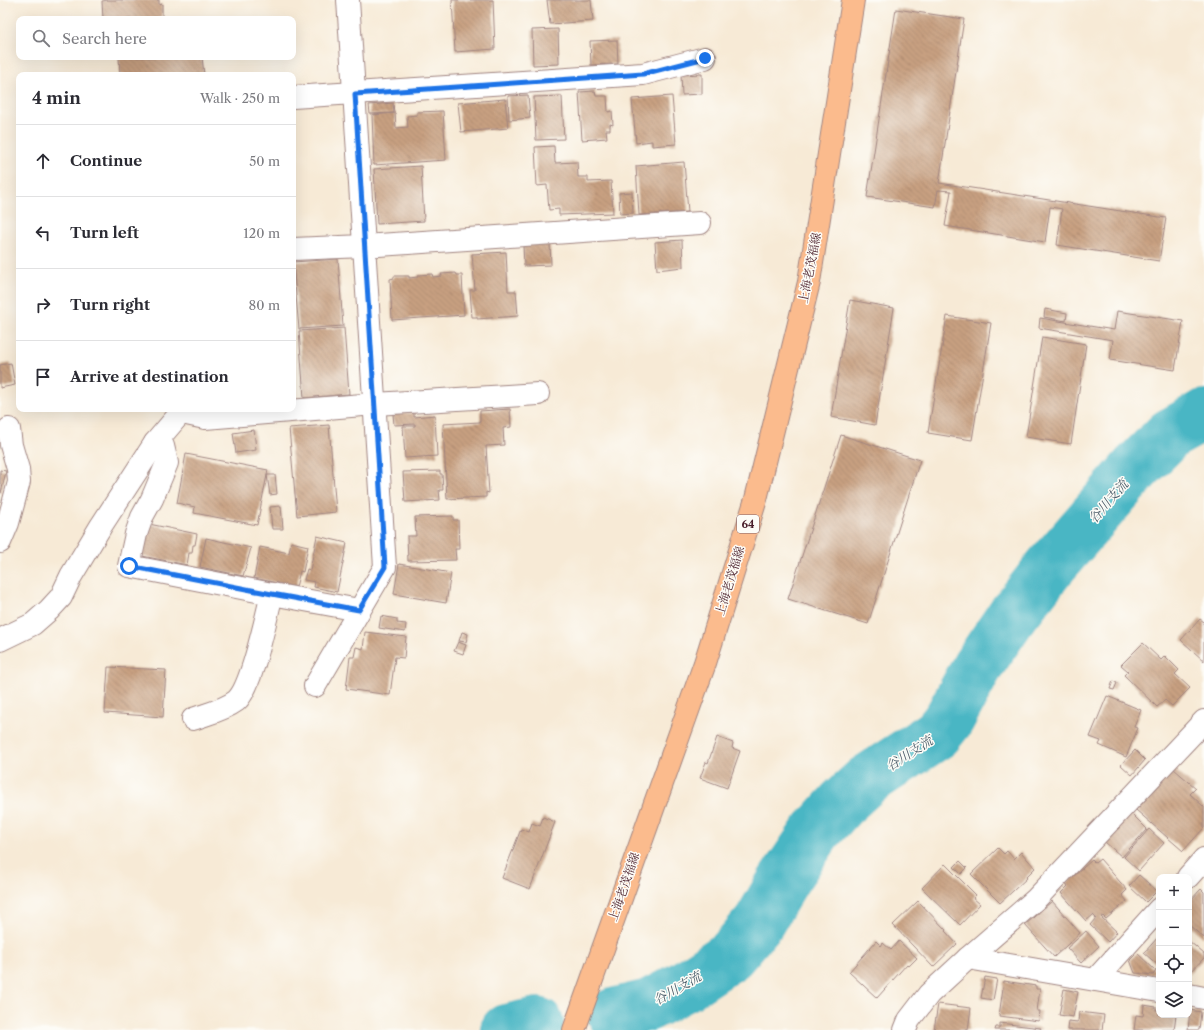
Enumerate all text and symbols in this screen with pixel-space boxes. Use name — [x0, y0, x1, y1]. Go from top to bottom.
search box — [16, 16, 296, 60]
icon: search — [30, 27, 52, 49]
text: Search here — [62, 29, 147, 48]
route end — [696, 49, 714, 67]
text: 4 min — [32, 88, 81, 108]
text: Walk · 250 m — [200, 90, 280, 106]
icon: ahead — [32, 150, 54, 172]
text: Continue — [70, 151, 142, 170]
text: 50 m — [249, 153, 280, 169]
icon: left — [32, 222, 54, 244]
text: Turn left — [70, 223, 139, 242]
text: 120 m — [243, 225, 280, 241]
street label: 上海老茂福線 — [795, 231, 824, 305]
icon: right — [32, 294, 54, 316]
text: Turn right — [70, 295, 150, 314]
text: 80 m — [248, 297, 280, 313]
icon: arrive — [32, 366, 54, 388]
text: Arrive at destination — [70, 367, 229, 386]
water label: 谷川支流 — [1085, 475, 1132, 526]
road number: 64 — [737, 515, 759, 533]
street label: 上海老茂福線 — [712, 544, 747, 617]
route start — [120, 557, 138, 575]
water label: 谷川支流 — [883, 731, 937, 774]
street label: 上海老茂福線 — [605, 850, 642, 923]
map controls — [1156, 874, 1192, 1018]
button: + — [1156, 874, 1192, 910]
button: − — [1156, 910, 1192, 946]
button: locate — [1156, 946, 1192, 982]
water label: 谷川支流 — [650, 967, 705, 1008]
button: layers — [1156, 982, 1192, 1018]

